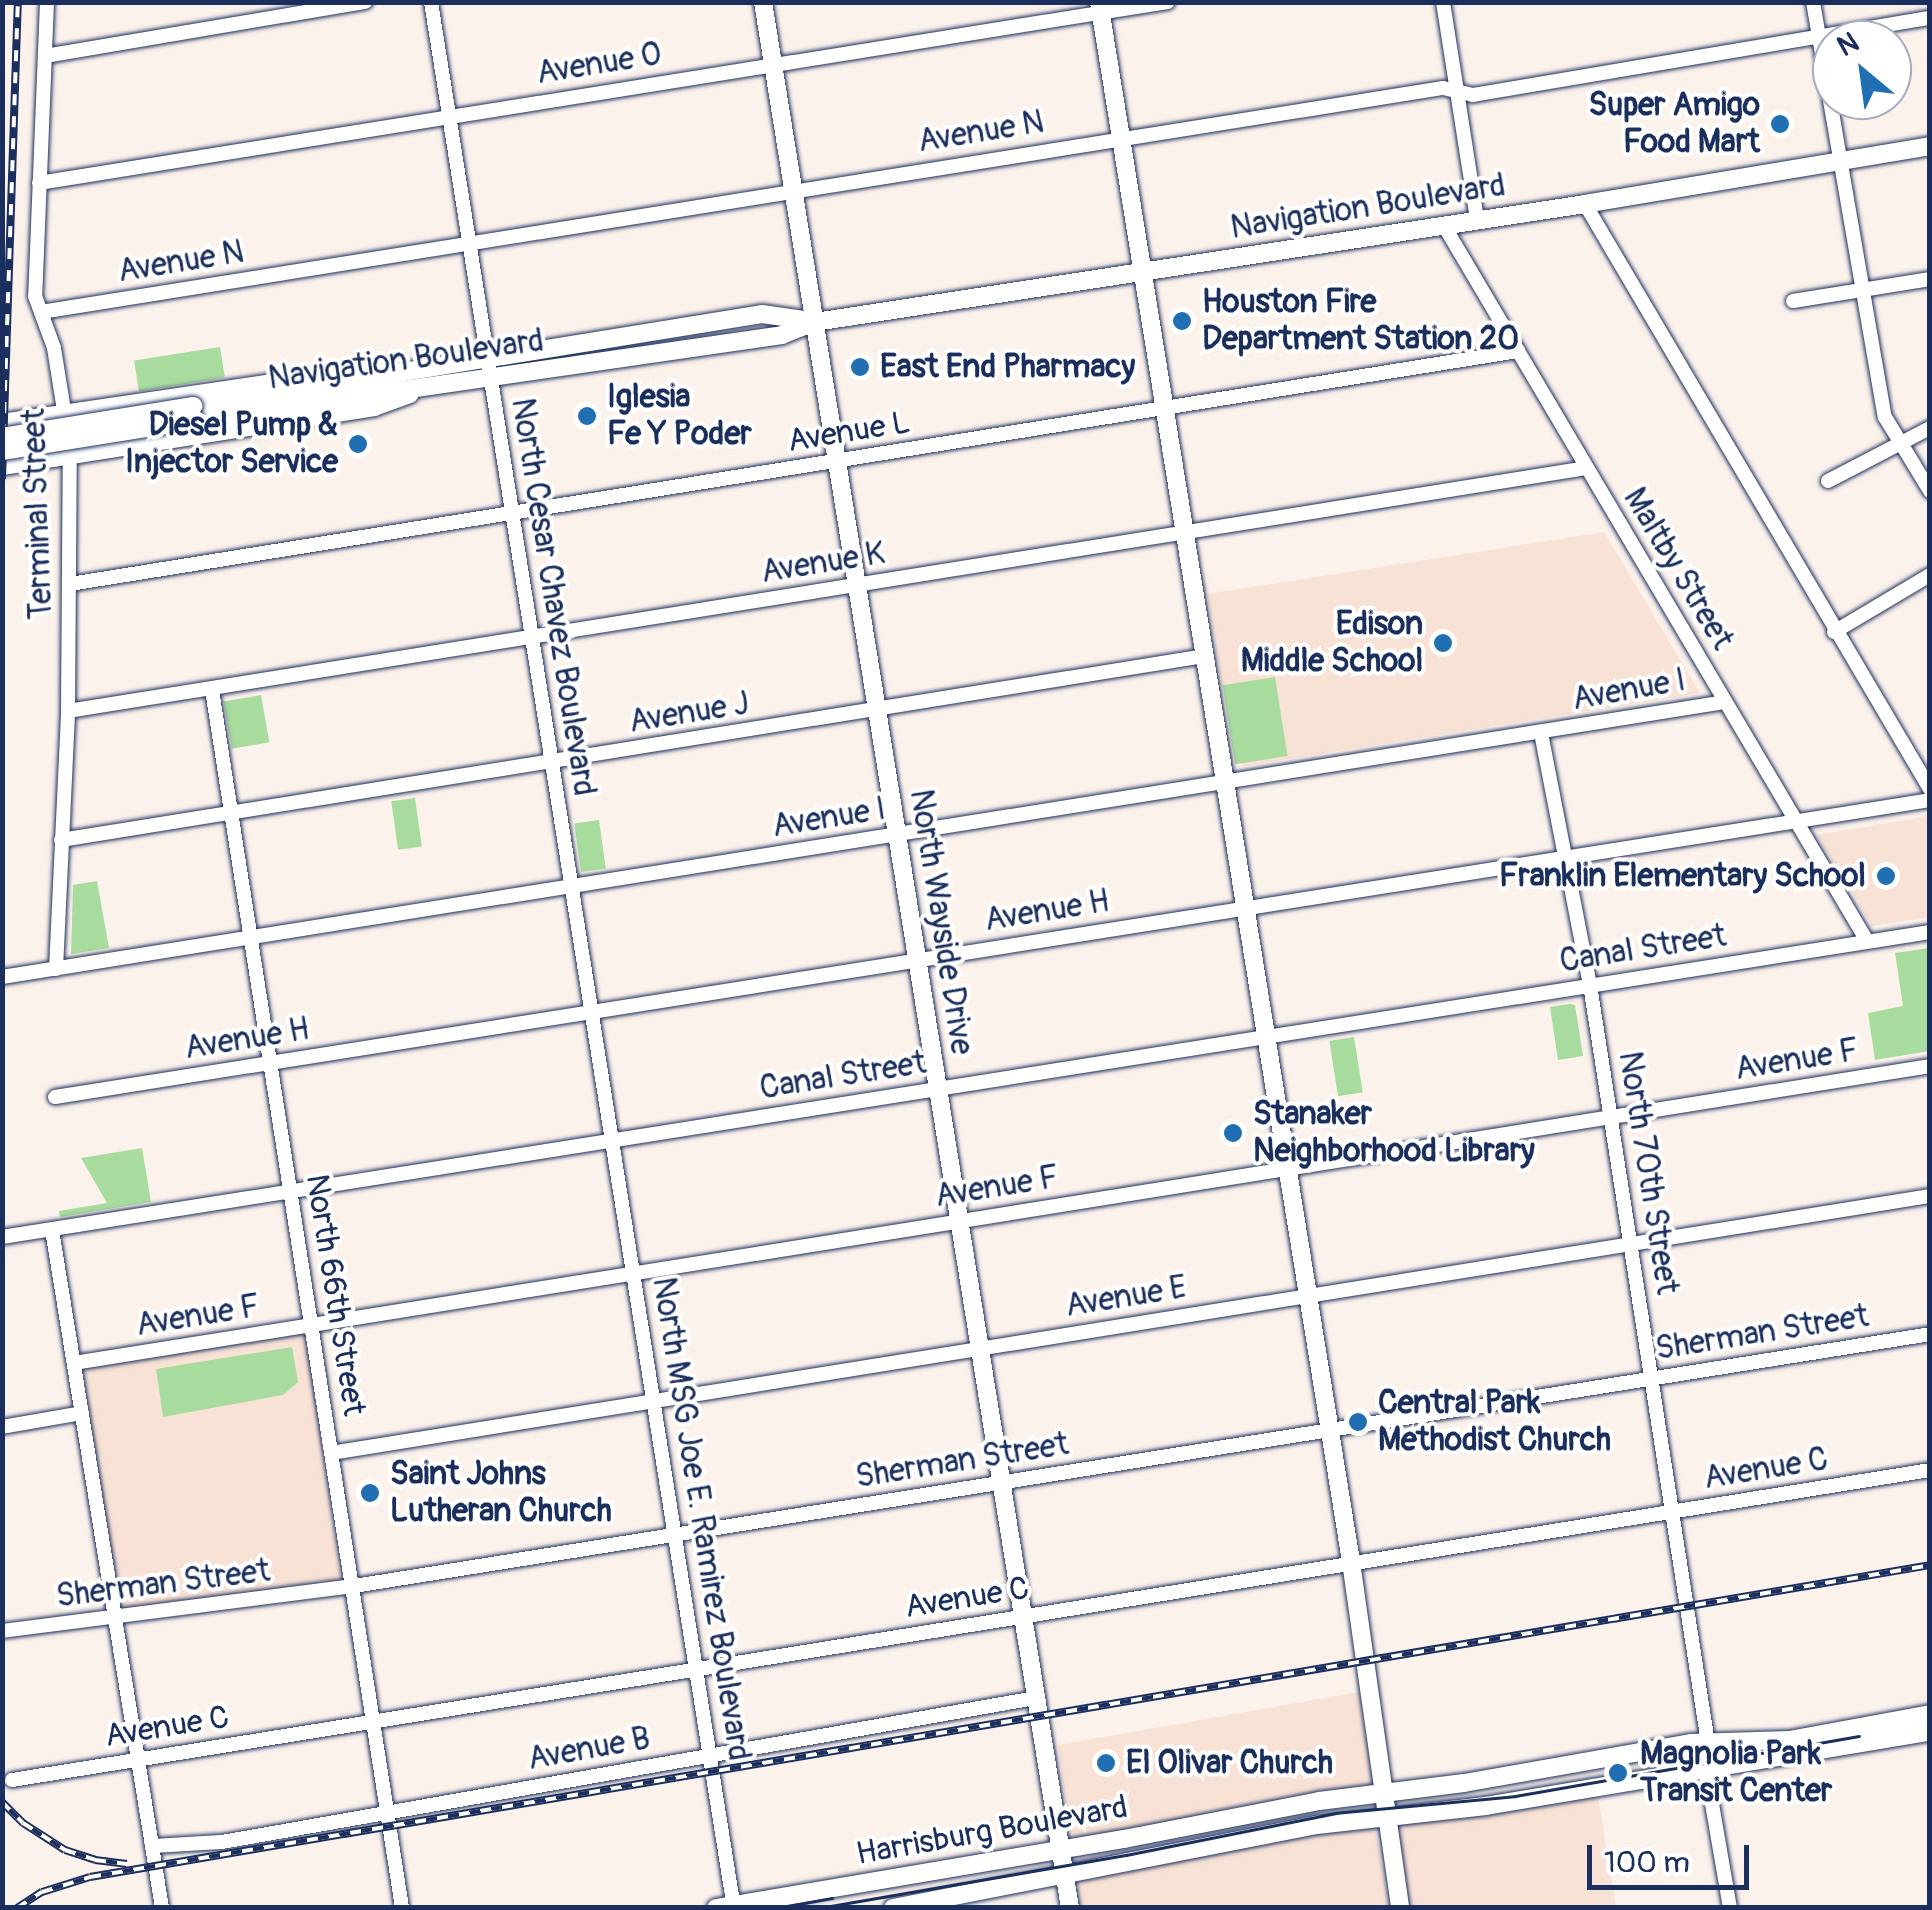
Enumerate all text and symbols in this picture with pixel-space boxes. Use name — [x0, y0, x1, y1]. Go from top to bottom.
north arrow — [1812, 20, 1912, 120]
text: N — [1831, 25, 1865, 65]
street label: Avenue O — [534, 35, 664, 93]
place label: Super Amigo Food Mart — [1588, 87, 1760, 162]
street label: Avenue N — [915, 103, 1047, 161]
marker: Super Amigo Food Mart — [1769, 113, 1791, 135]
street label: Navigation Boulevard — [1228, 166, 1508, 248]
street label: Avenue N — [115, 233, 247, 291]
place label: Houston Fire Department Station 20 — [1202, 284, 1519, 359]
marker: Houston Fire Department Station 20 — [1171, 310, 1193, 332]
street label: Navigation Boulevard — [266, 322, 546, 398]
place label: East End Pharmacy — [880, 348, 1135, 386]
marker: East End Pharmacy — [849, 356, 871, 378]
place label: Iglesia Fe Y Poder — [607, 379, 752, 454]
street label: North Cesar Chavez Boulevard — [503, 395, 603, 799]
street label: Avenue L — [785, 403, 913, 461]
marker: Iglesia Fe Y Poder — [576, 405, 598, 427]
place label: Diesel Pump & Injector Service — [125, 407, 338, 482]
street label: Terminal Street — [15, 408, 61, 620]
marker: Diesel Pump & Injector Service — [347, 433, 369, 455]
street label: Maltby Street — [1615, 481, 1741, 657]
street label: Avenue K — [758, 534, 888, 592]
place label: Edison Middle School — [1241, 606, 1423, 681]
marker: Edison Middle School — [1432, 632, 1454, 654]
street label: Avenue I — [1569, 661, 1689, 719]
street label: Avenue J — [626, 685, 752, 741]
street label: North Wayside Drive — [901, 787, 981, 1057]
street label: Avenue I — [770, 790, 888, 846]
place label: Franklin Elementary School — [1499, 857, 1866, 895]
marker: Franklin Elementary School — [1875, 865, 1897, 887]
street label: Avenue H — [982, 882, 1112, 940]
street label: Canal Street — [1557, 917, 1729, 981]
street label: Avenue H — [182, 1010, 312, 1068]
street label: Avenue F — [1732, 1031, 1862, 1089]
street label: Canal Street — [757, 1044, 929, 1108]
street label: North 70th Street — [1610, 1049, 1686, 1297]
place label: Stanaker Neighborhood Library — [1253, 1096, 1535, 1171]
marker: Stanaker Neighborhood Library — [1222, 1122, 1244, 1144]
street label: Avenue F — [932, 1158, 1062, 1216]
street label: North 66th Street — [297, 1172, 373, 1418]
street label: Avenue E — [1063, 1268, 1189, 1326]
street label: North MSG Joe E. Ramirez Boulevard — [644, 1275, 758, 1763]
street label: Avenue F — [133, 1287, 263, 1345]
street label: Sherman Street — [1653, 1297, 1871, 1369]
place label: Central Park Methodist Church — [1378, 1385, 1611, 1460]
marker: Central Park Methodist Church — [1347, 1411, 1369, 1433]
street label: Sherman Street — [853, 1425, 1071, 1497]
street label: Avenue C — [1701, 1440, 1831, 1498]
place label: Saint Johns Lutheran Church — [390, 1456, 612, 1531]
marker: Saint Johns Lutheran Church — [359, 1482, 381, 1504]
street label: Sherman Street — [54, 1552, 272, 1616]
street label: Avenue C — [902, 1569, 1032, 1627]
street label: Avenue C — [102, 1698, 232, 1756]
street label: Avenue B — [525, 1719, 653, 1779]
place label: Magnolia Park Transit Center — [1640, 1736, 1832, 1811]
place label: El Olivar Church — [1126, 1744, 1333, 1782]
marker: El Olivar Church — [1095, 1752, 1117, 1774]
marker: Magnolia Park Transit Center — [1605, 1760, 1631, 1786]
street label: Harrisburg Boulevard — [853, 1788, 1131, 1874]
scale bar — [1592, 1825, 1754, 1887]
text: 100 m — [1604, 1844, 1690, 1881]

